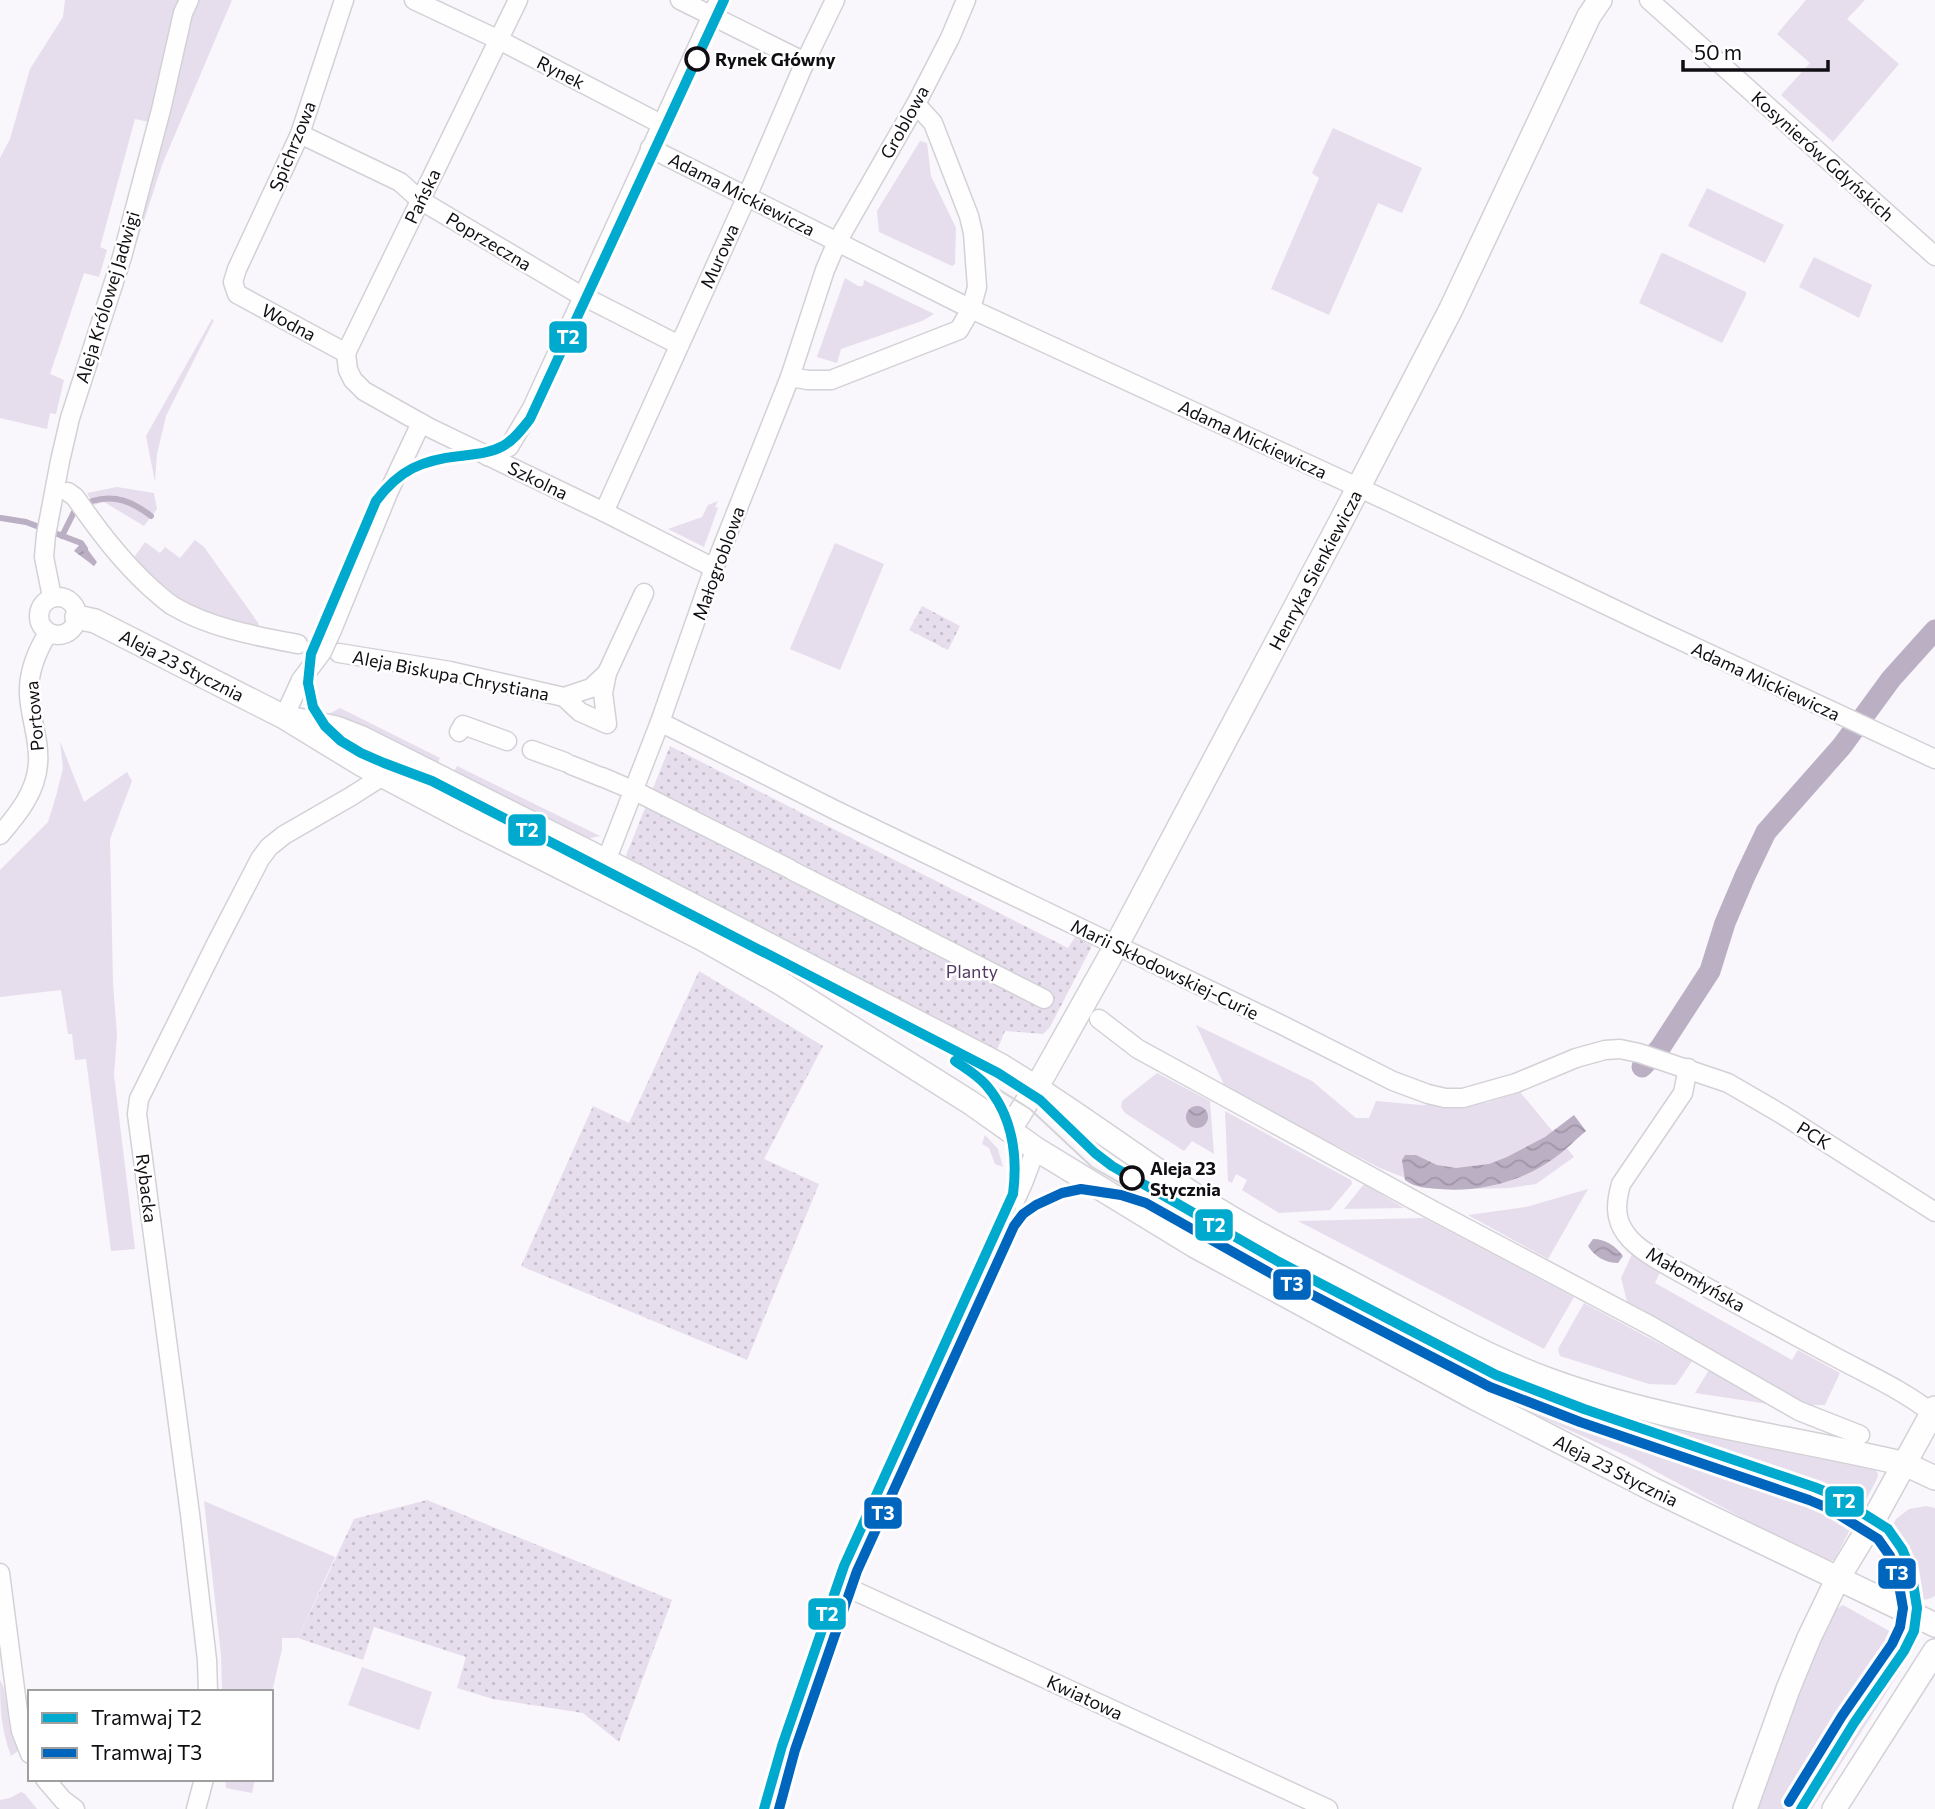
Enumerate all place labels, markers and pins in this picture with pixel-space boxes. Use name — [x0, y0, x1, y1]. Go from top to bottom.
marker: Rynek Główny — [685, 47, 709, 71]
place label: Rynek Główny — [715, 48, 836, 70]
place label: Aleja 23 Stycznia — [1150, 1157, 1221, 1200]
marker: Aleja 23 Stycznia — [1120, 1166, 1144, 1190]

